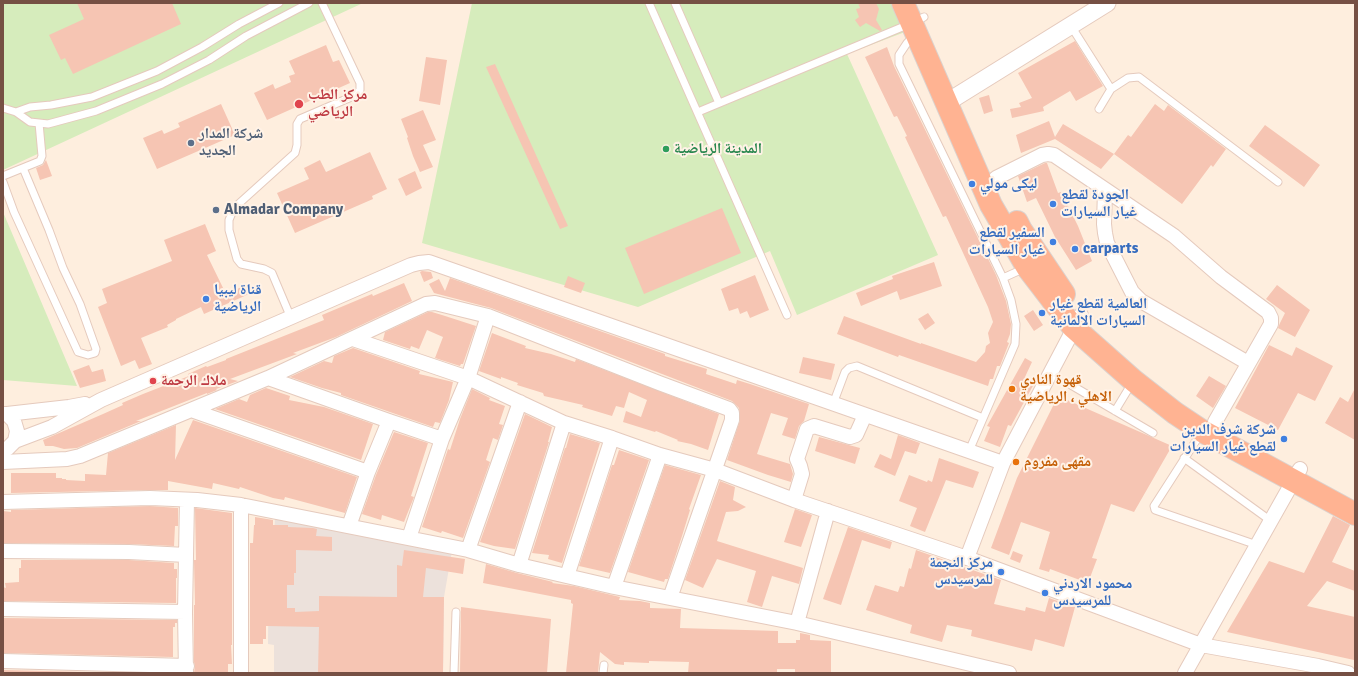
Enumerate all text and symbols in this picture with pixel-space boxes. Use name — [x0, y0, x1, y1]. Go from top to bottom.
place label: مركز الطب الرياضي — [308, 86, 367, 121]
marker: مركز الطب الرياضي — [293, 98, 305, 110]
place label: شركة المدار الجديد — [199, 125, 263, 160]
marker: شركة المدار الجديد — [186, 138, 196, 148]
place label: المدينة الرياضية — [674, 140, 762, 158]
marker: المدينة الرياضية — [661, 144, 671, 154]
place label: ليكى مولي — [980, 175, 1037, 193]
marker: ليكى مولي — [967, 179, 977, 189]
place label: الجودة لقطع غيار السيارات — [1061, 186, 1137, 221]
marker: الجودة لقطع غيار السيارات — [1048, 199, 1058, 209]
place label: Almadar Company — [224, 201, 343, 219]
marker: Almadar Company — [211, 205, 221, 215]
place label: السفير لقطع غيار السيارات — [969, 224, 1045, 259]
marker: السفير لقطع غيار السيارات — [1048, 237, 1058, 247]
place label: carparts — [1083, 240, 1138, 258]
marker: carparts — [1070, 244, 1080, 254]
place label: قناة ليبيا الرياضية — [214, 281, 262, 316]
marker: قناة ليبيا الرياضية — [201, 294, 211, 304]
place label: العالمية لقطع غيار السيارات الالمانية — [1050, 295, 1147, 330]
marker: العالمية لقطع غيار السيارات الالمانية — [1037, 308, 1047, 318]
place label: قهوة النادي الاهلي ، الرياضية — [1020, 371, 1112, 406]
place label: ملاك الرحمة — [161, 372, 226, 390]
marker: ملاك الرحمة — [148, 376, 158, 386]
marker: قهوة النادي الاهلي ، الرياضية — [1007, 384, 1017, 394]
place label: شركة شرف الدين لقطع غيار السيارات — [1169, 421, 1276, 456]
marker: شركة شرف الدين لقطع غيار السيارات — [1279, 434, 1289, 444]
place label: مقهى مفروم — [1024, 453, 1091, 471]
marker: مقهى مفروم — [1011, 457, 1021, 467]
place label: مركز النجمة للمرسيدس — [929, 554, 993, 589]
marker: مركز النجمة للمرسيدس — [996, 567, 1006, 577]
place label: محمود الاردني للمرسيدس — [1053, 575, 1132, 610]
marker: محمود الاردني للمرسيدس — [1040, 588, 1050, 598]

